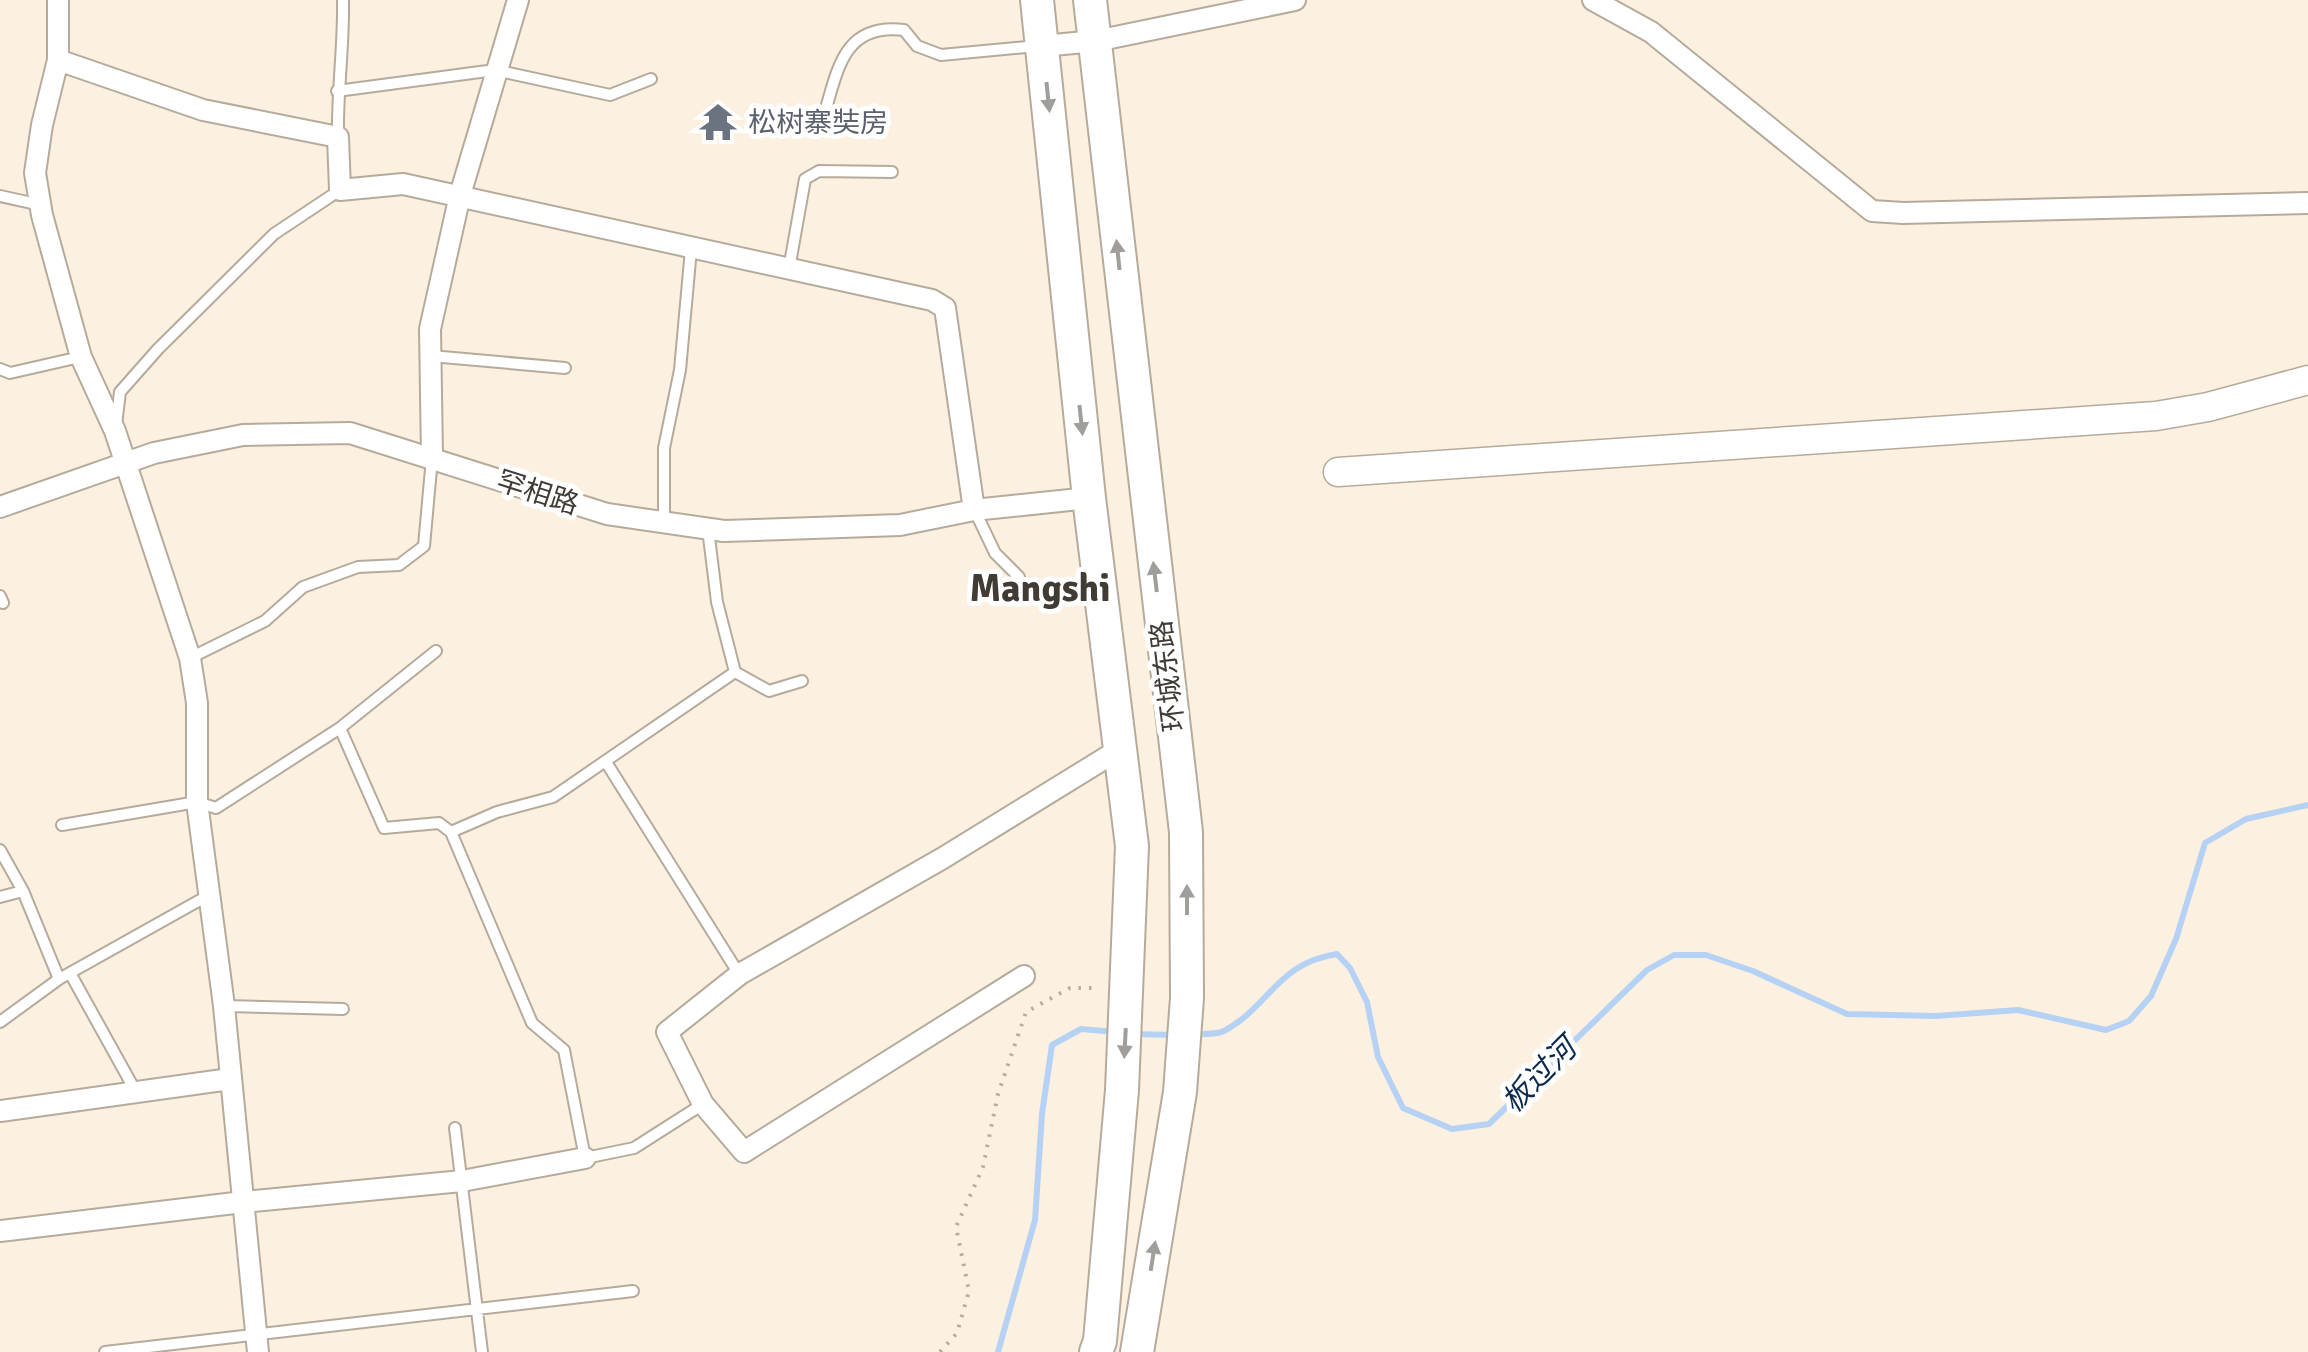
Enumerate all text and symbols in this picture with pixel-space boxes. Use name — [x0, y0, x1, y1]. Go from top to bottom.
one-way arrow — [1040, 81, 1056, 113]
temple icon: 松树寨奘房 — [697, 101, 739, 143]
place label: 松树寨奘房 — [748, 106, 888, 140]
one-way arrow — [1110, 238, 1126, 270]
one-way arrow — [1073, 405, 1089, 437]
street label: 罕相路 — [492, 464, 583, 522]
one-way arrow — [1147, 561, 1163, 593]
district label: Mangshi — [969, 565, 1111, 612]
street label: 环城东路 — [1144, 618, 1192, 734]
one-way arrow — [1178, 884, 1194, 916]
one-way arrow — [1117, 1027, 1133, 1059]
water label: 板过河 — [1494, 1027, 1588, 1120]
one-way arrow — [1146, 1240, 1161, 1271]

